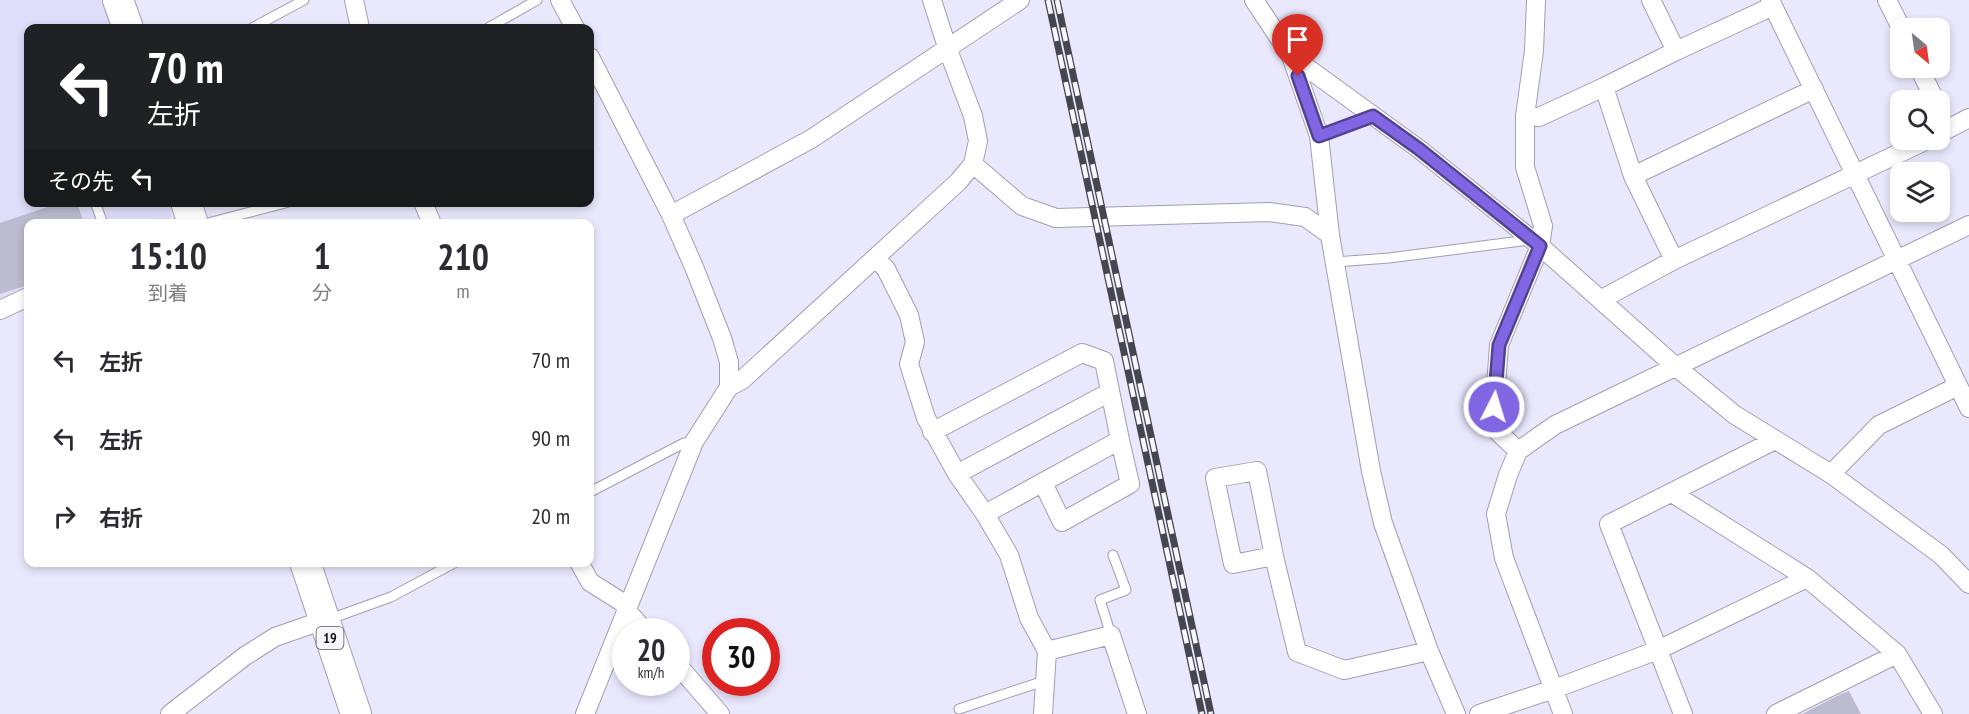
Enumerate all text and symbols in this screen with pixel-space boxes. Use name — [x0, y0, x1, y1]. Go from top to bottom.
pin — [1272, 14, 1323, 76]
north arrow — [1890, 18, 1950, 78]
map controls — [1890, 18, 1950, 222]
icon: arrive — [1281, 23, 1314, 56]
text: 70 m — [147, 40, 224, 95]
icon: left — [48, 48, 126, 126]
button: search — [1890, 90, 1950, 150]
text: 左折 — [147, 97, 201, 131]
icon: left — [126, 162, 159, 195]
button: layers — [1890, 162, 1950, 222]
text: その先 — [48, 167, 114, 195]
text: 15:10 — [129, 232, 207, 279]
text: 1 — [314, 232, 331, 279]
text: 210 — [437, 233, 489, 280]
text: m — [457, 278, 470, 304]
text: 到着 — [148, 280, 188, 306]
text: 分 — [312, 280, 332, 306]
icon: left — [48, 344, 81, 377]
text: 70 m — [531, 346, 570, 374]
text: 左折 — [99, 348, 143, 376]
position arrow — [1462, 375, 1526, 439]
icon: left — [48, 422, 81, 455]
text: 90 m — [531, 424, 570, 452]
text: 左折 — [99, 426, 143, 454]
icon: right — [48, 500, 81, 533]
text: 20 m — [531, 502, 570, 530]
text: 右折 — [99, 504, 143, 532]
speed limit sign: 30 — [702, 618, 780, 696]
road number: 19 — [316, 627, 344, 649]
text: 20 — [637, 630, 665, 669]
text: km/h — [638, 663, 664, 682]

